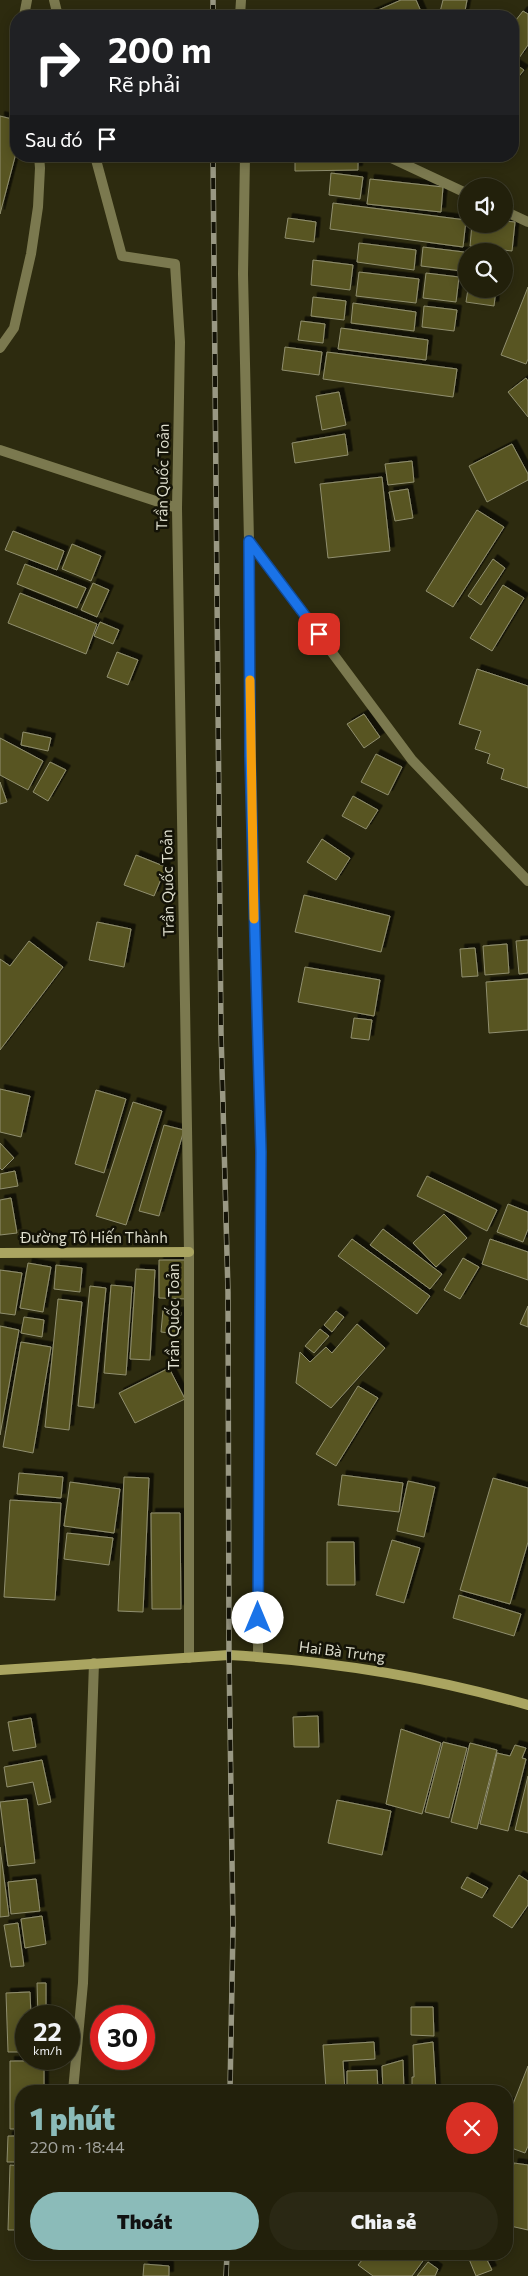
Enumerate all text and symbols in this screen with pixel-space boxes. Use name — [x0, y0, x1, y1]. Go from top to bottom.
text: 200 m — [108, 27, 211, 70]
icon: right — [25, 30, 90, 95]
text: Rẽ phải — [108, 70, 181, 97]
icon: arrive — [93, 125, 121, 153]
text: Sau đó — [25, 128, 83, 151]
map controls — [458, 178, 513, 298]
button: sound — [458, 178, 513, 233]
button: search — [458, 243, 513, 298]
street label: Trần Quốc Toản — [152, 423, 172, 531]
pin — [298, 613, 340, 655]
icon: arrive — [305, 620, 333, 648]
street label: Trần Quốc Toản — [157, 829, 177, 937]
street label: Đường Tô Hiến Thành — [19, 1228, 168, 1246]
street label: Trần Quốc Toản — [164, 1263, 182, 1371]
position arrow — [231, 1591, 283, 1643]
street label: Hai Bà Trưng — [298, 1637, 386, 1665]
speed limit sign: 30 — [90, 2005, 155, 2070]
text: 22 — [33, 2016, 62, 2046]
text: km/h — [33, 2043, 62, 2057]
text: 1 phút — [30, 2099, 115, 2136]
button: close — [446, 2102, 498, 2154]
text: 220 m · 18:44 — [30, 2137, 125, 2156]
button: Thoát — [30, 2192, 259, 2250]
button: Chia sẻ — [269, 2192, 498, 2250]

